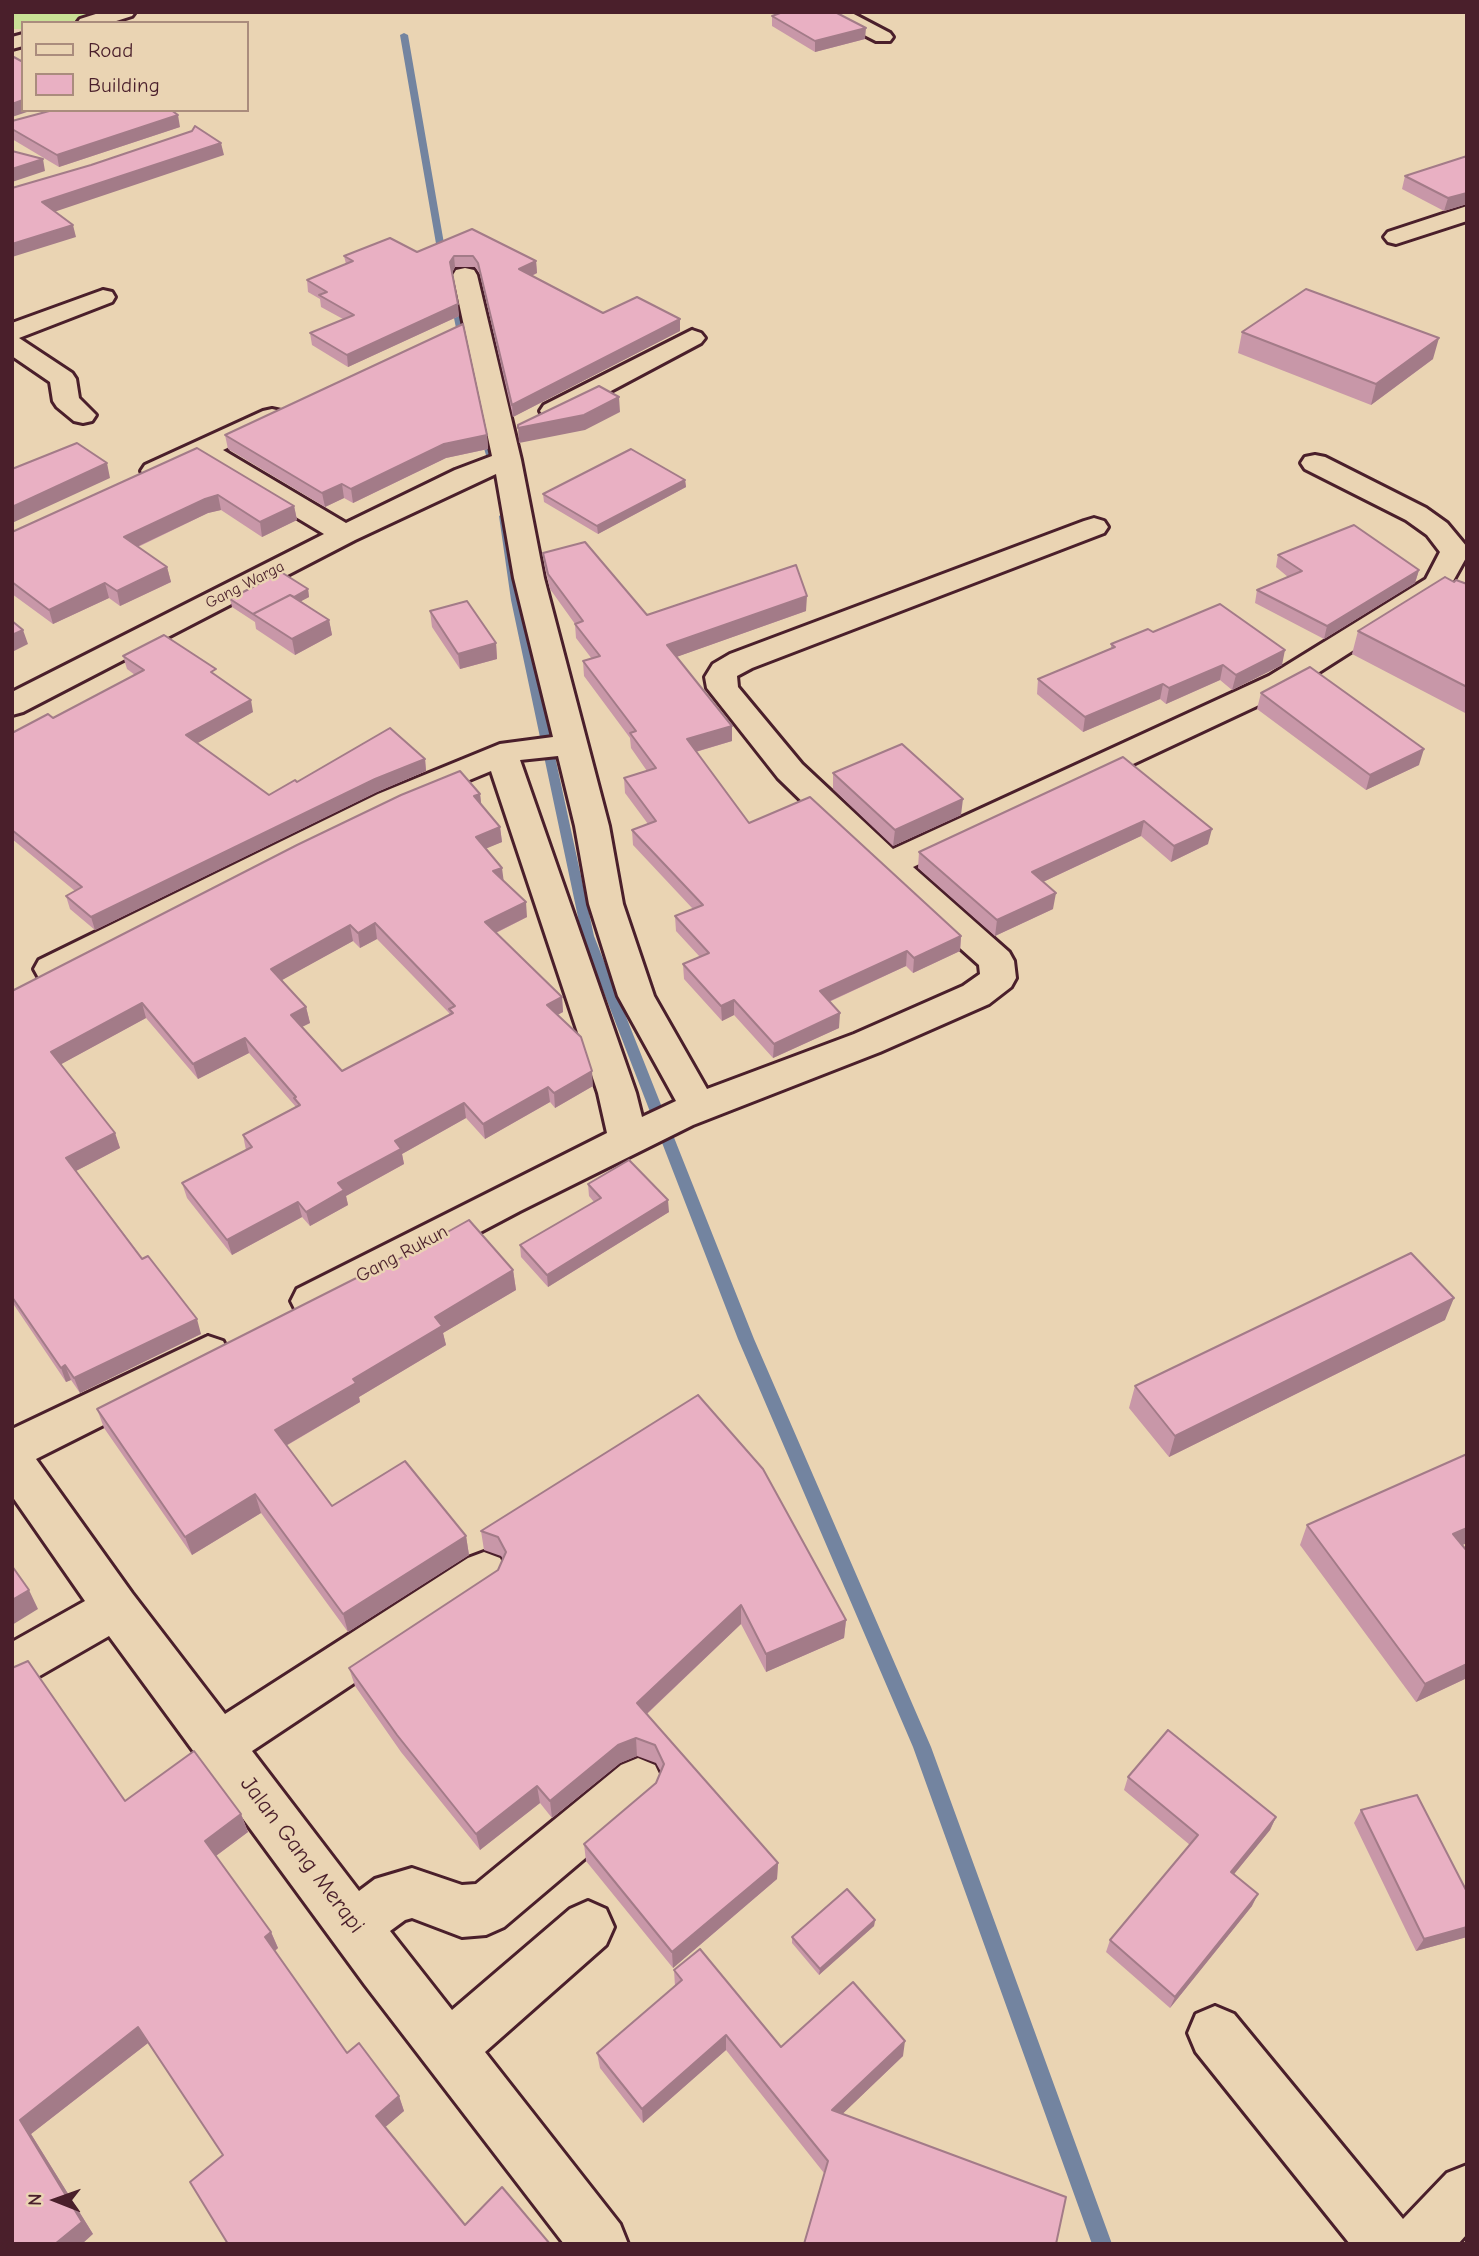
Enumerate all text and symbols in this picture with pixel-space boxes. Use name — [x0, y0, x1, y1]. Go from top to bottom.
legend — [21, 21, 248, 112]
text: Road — [88, 38, 133, 62]
text: Building — [88, 73, 160, 97]
street label: Gang Warga — [202, 557, 288, 613]
street label: Gang Rukun — [352, 1220, 452, 1288]
street label: Jalan Gang Merapi — [234, 1771, 370, 1939]
north arrow — [21, 2165, 91, 2235]
text: N — [24, 2193, 46, 2206]

